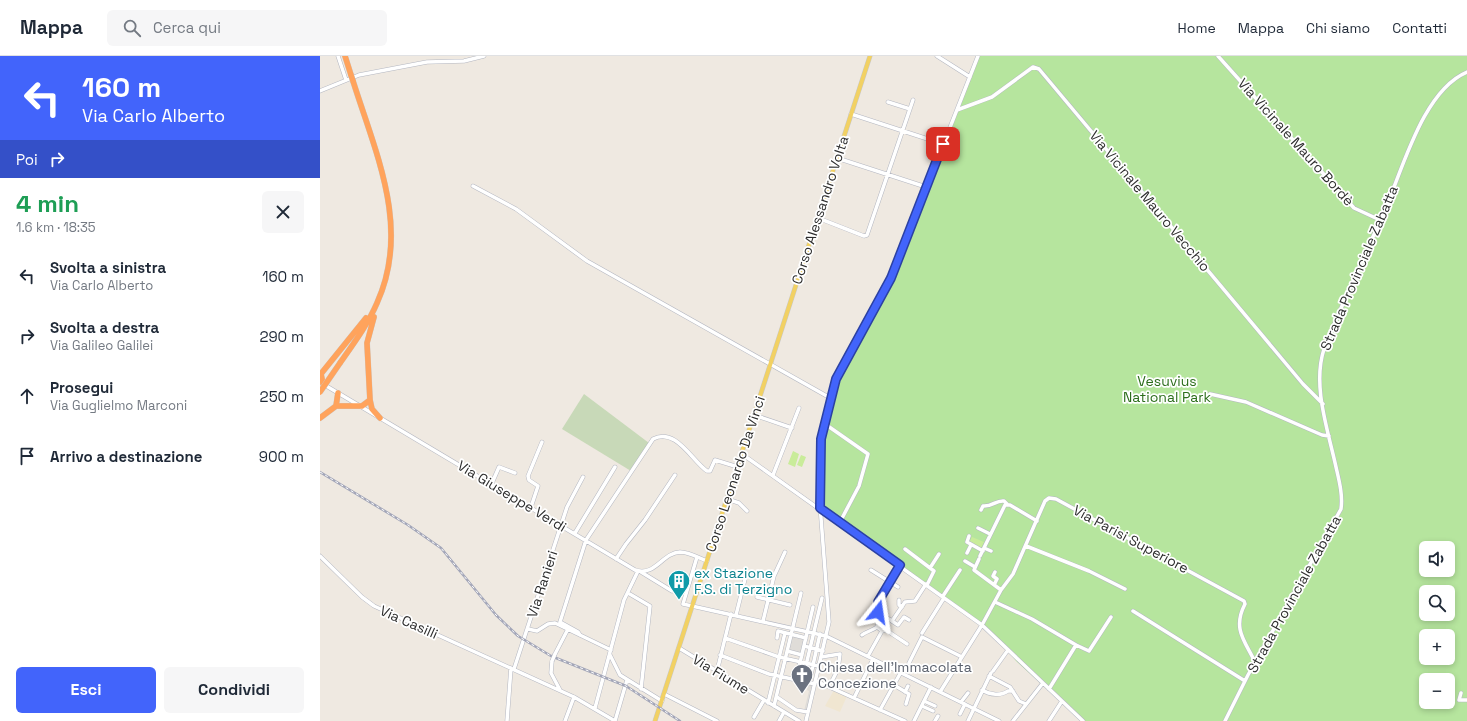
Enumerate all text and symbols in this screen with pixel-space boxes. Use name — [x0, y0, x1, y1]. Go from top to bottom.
search box — [107, 10, 387, 46]
text: Mappa — [20, 15, 83, 40]
icon: search — [121, 17, 143, 39]
text: Cerca qui — [153, 18, 221, 37]
text: Home — [1178, 19, 1216, 37]
text: Mappa — [1238, 19, 1284, 37]
text: Chi siamo — [1306, 19, 1370, 37]
text: Contatti — [1392, 19, 1447, 37]
text: 160 m — [82, 69, 161, 105]
icon: left — [16, 72, 68, 124]
street label: Via Vicinale Mauro Bordè — [1234, 74, 1358, 210]
text: Via Carlo Alberto — [82, 104, 225, 127]
pin — [926, 127, 960, 161]
street label: Via Vicinale Mauro Vecchio — [1086, 127, 1214, 275]
icon: arrive — [932, 133, 954, 155]
street label: Corso Alessandro Volta — [788, 134, 852, 286]
icon: right — [46, 148, 68, 170]
text: Poi — [16, 150, 38, 169]
street label: Strada Provinciale Zabatta — [1316, 183, 1402, 353]
text: 4 min — [16, 188, 79, 219]
button: close — [262, 191, 304, 233]
text: 1.6 km · 18:35 — [16, 219, 96, 236]
text: Svolta a sinistra — [50, 258, 166, 277]
icon: left — [16, 265, 38, 287]
text: 160 m — [262, 267, 304, 286]
text: Via Carlo Alberto — [50, 277, 153, 294]
text: Svolta a destra — [50, 318, 159, 337]
icon: right — [16, 325, 38, 347]
text: 290 m — [259, 327, 304, 346]
text: Via Galileo Galilei — [50, 337, 153, 354]
park label: Vesuvius National Park — [1123, 372, 1212, 406]
text: Prosegui — [50, 378, 113, 397]
icon: ahead — [16, 385, 38, 407]
text: 250 m — [260, 387, 304, 406]
street label: Corso Leonardo Da Vinci — [701, 394, 769, 554]
text: Via Guglielmo Marconi — [50, 397, 187, 414]
icon: arrive — [16, 445, 38, 467]
text: Arrivo a destinazione — [50, 447, 202, 466]
text: 900 m — [259, 447, 304, 466]
street label: Via Giuseppe Verdi — [454, 456, 570, 536]
street label: Via Parisi Superiore — [1070, 501, 1192, 577]
street label: Strada Provinciale Zabatta — [1243, 512, 1345, 676]
map controls — [1419, 541, 1455, 709]
button: sound — [1419, 541, 1455, 577]
street label: Via Ranieri — [523, 548, 561, 620]
place label: ex Stazione F.S. di Terzigno — [694, 564, 792, 598]
building icon: ex Stazione F.S. di Terzigno — [666, 568, 692, 601]
button: search — [1419, 585, 1455, 621]
position arrow — [857, 591, 899, 633]
street label: Via Casilli — [377, 601, 441, 643]
button: + — [1419, 629, 1455, 665]
street label: Via Fiume — [689, 650, 753, 698]
place label: Chiesa dell'Immacolata Concezione — [818, 658, 972, 692]
church icon: Chiesa dell'Immacolata Concezione — [789, 662, 815, 695]
button: Esci — [16, 667, 156, 713]
button: Condividi — [164, 667, 304, 713]
button: − — [1419, 673, 1455, 709]

